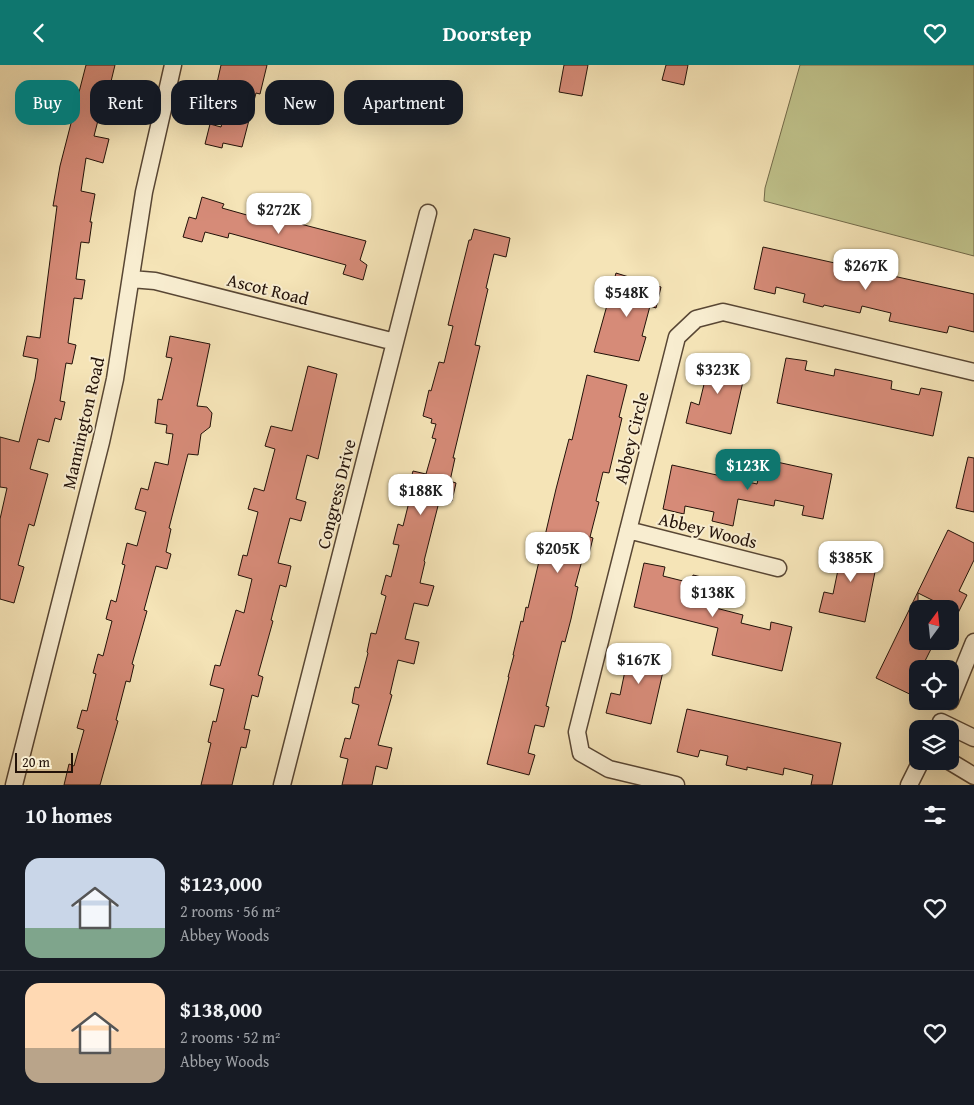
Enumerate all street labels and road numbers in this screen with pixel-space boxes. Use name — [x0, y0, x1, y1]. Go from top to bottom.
street label: Ascot Road — [224, 266, 312, 312]
street label: Mannington Road — [55, 354, 111, 492]
street label: Abbey Circle — [607, 389, 655, 487]
street label: Congress Drive — [309, 436, 363, 552]
street label: Abbey Woods — [656, 505, 760, 555]

